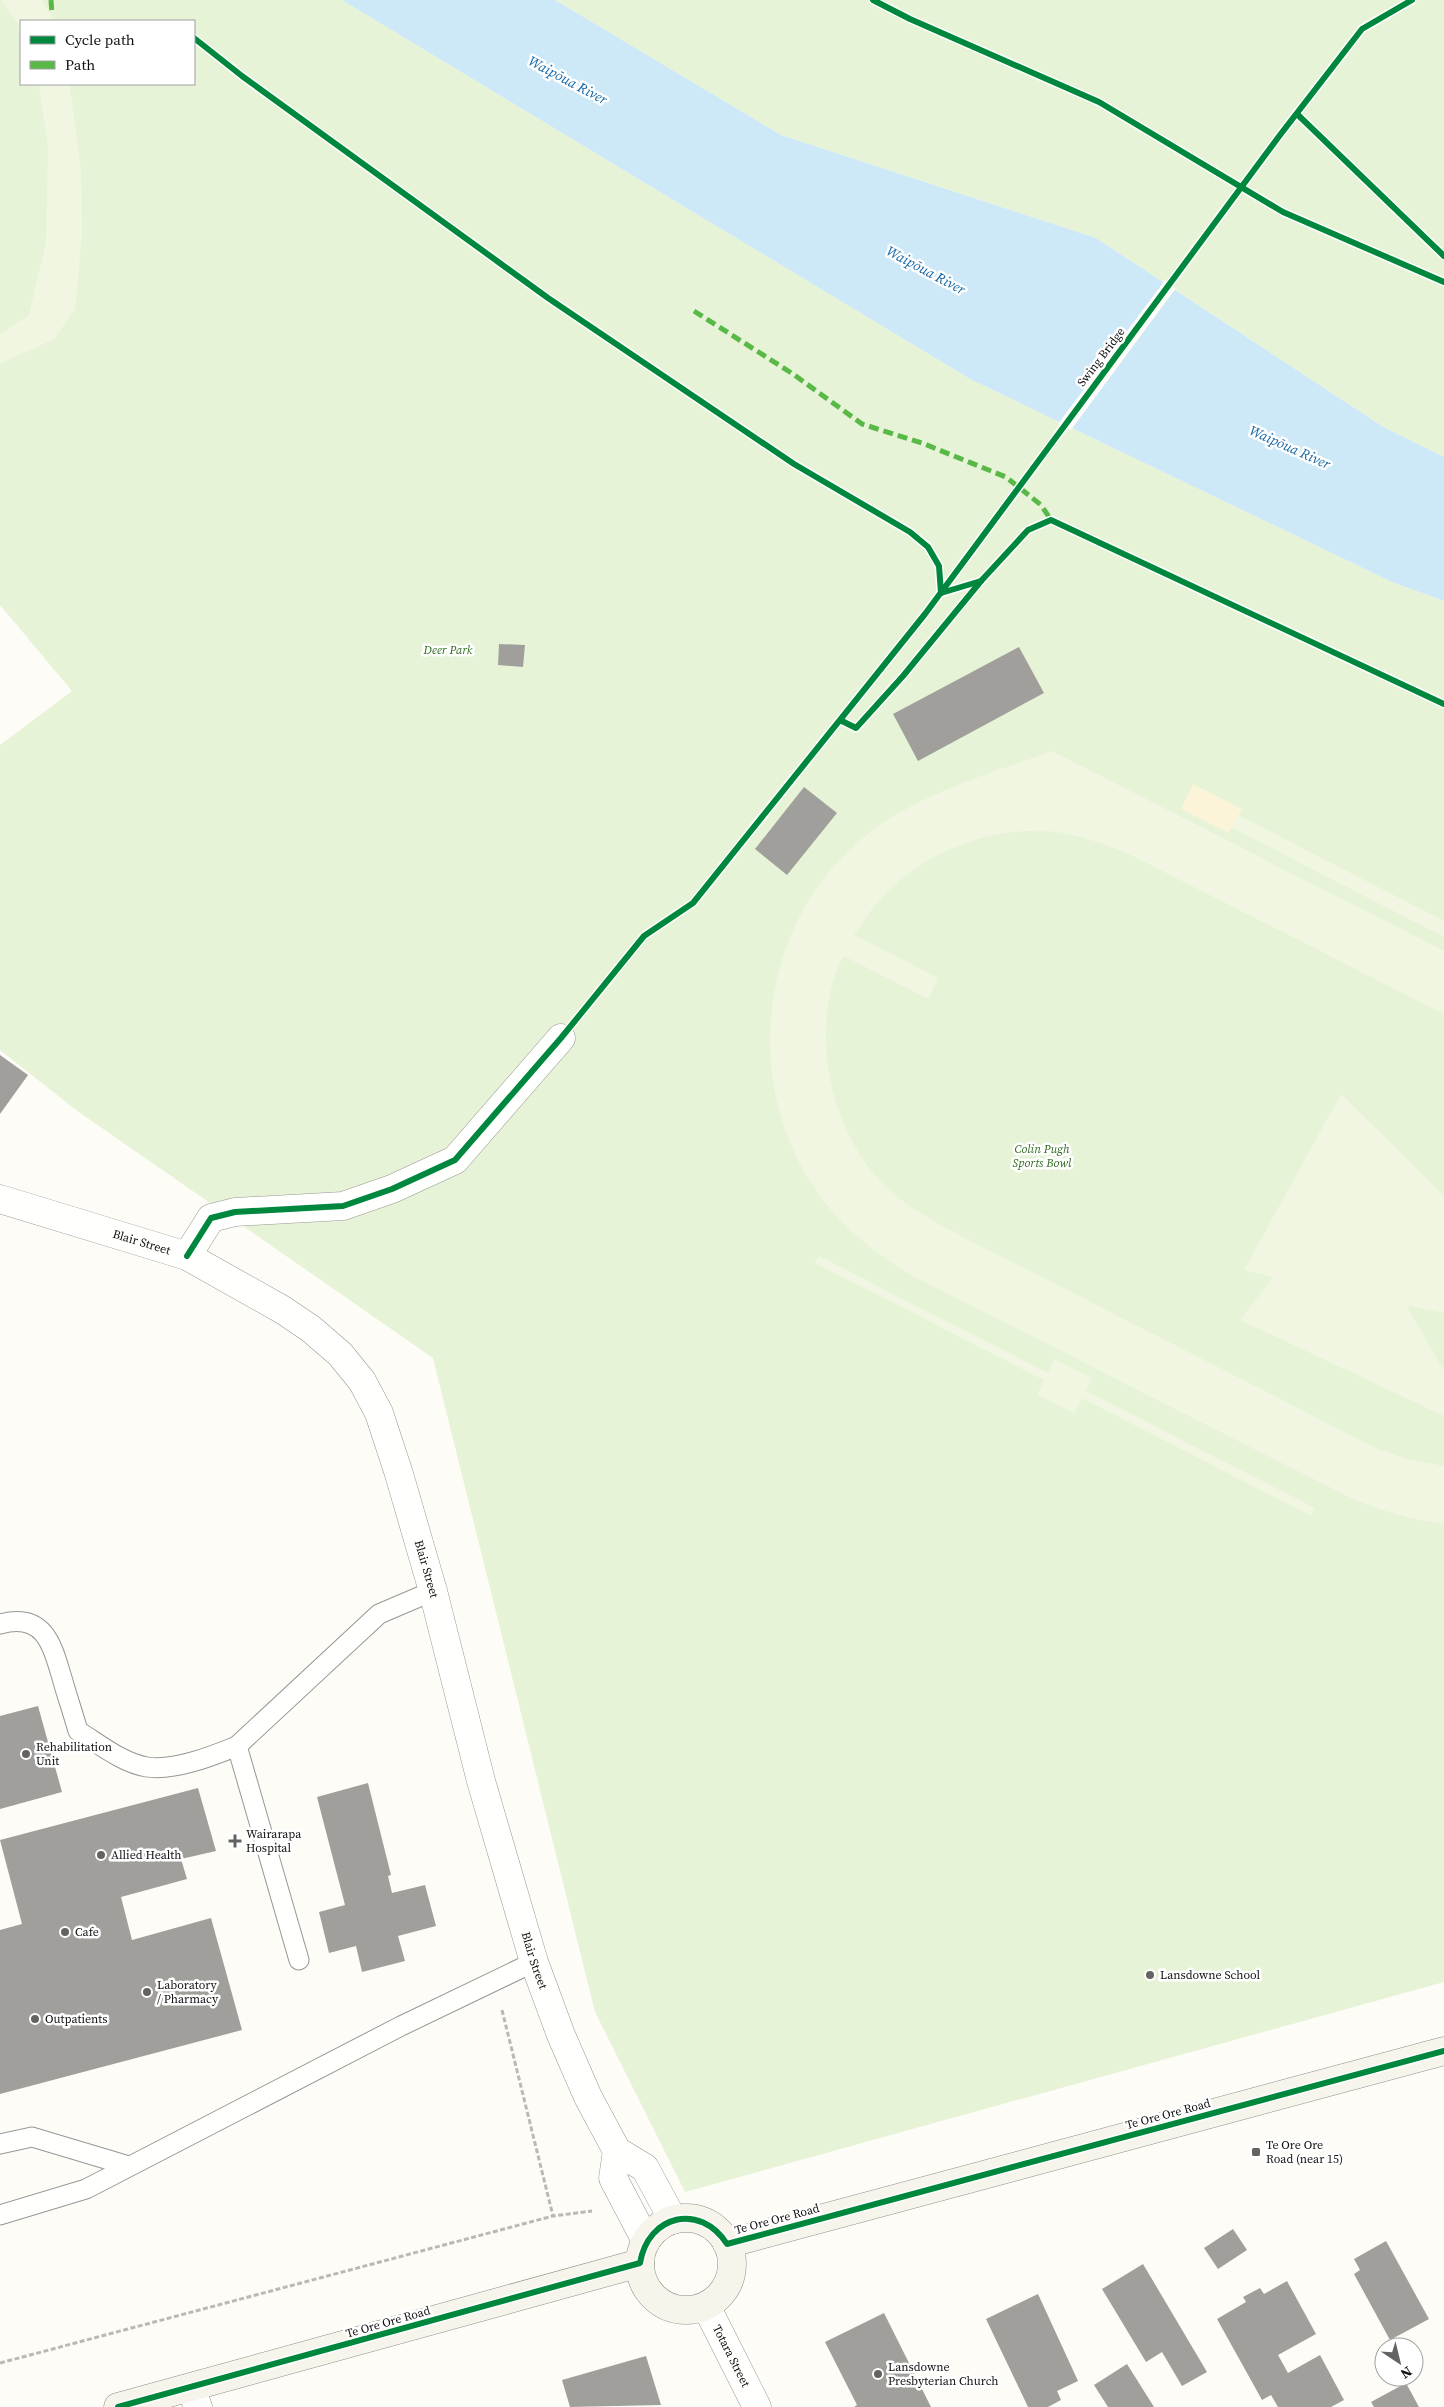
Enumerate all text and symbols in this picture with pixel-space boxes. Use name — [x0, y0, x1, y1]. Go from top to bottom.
legend — [20, 20, 195, 85]
text: Cycle path — [65, 29, 135, 50]
water label: Waipōua River — [525, 51, 611, 109]
text: Path — [65, 54, 95, 75]
water label: Waipōua River — [883, 241, 969, 299]
street label: Swing Bridge — [1074, 324, 1128, 390]
water label: Waipōua River — [1246, 420, 1334, 474]
park label: Deer Park — [423, 642, 473, 658]
park label: Colin Pugh Sports Bowl — [1013, 1141, 1072, 1171]
street label: Blair Street — [111, 1226, 172, 1259]
street label: Blair Street — [411, 1538, 442, 1600]
place label: Rehabilitation Unit — [36, 1739, 112, 1769]
marker: Rehabilitation Unit — [20, 1748, 32, 1760]
place label: Wairarapa Hospital — [246, 1826, 302, 1856]
marker: Wairarapa Hospital — [228, 1834, 242, 1848]
place label: Allied Health — [111, 1847, 181, 1863]
marker: Allied Health — [95, 1849, 107, 1861]
place label: Cafe — [75, 1924, 99, 1940]
marker: Cafe — [59, 1926, 71, 1938]
street label: Blair Street — [518, 1930, 551, 1991]
place label: Lansdowne School — [1160, 1967, 1261, 1983]
marker: Lansdowne School — [1144, 1969, 1156, 1981]
place label: Laboratory / Pharmacy — [157, 1977, 219, 2007]
marker: Laboratory / Pharmacy — [141, 1986, 153, 1998]
place label: Outpatients — [45, 2011, 107, 2027]
marker: Outpatients — [29, 2013, 41, 2025]
street label: Te Ore Ore Road — [1124, 2095, 1212, 2133]
place label: Te Ore Ore Road (near 15) — [1266, 2137, 1343, 2167]
marker: Te Ore Ore Road (near 15) — [1250, 2146, 1262, 2158]
street label: Te Ore Ore Road — [733, 2200, 821, 2238]
street label: Te Ore Ore Road — [344, 2302, 432, 2342]
street label: Totara Street — [709, 2322, 754, 2390]
north arrow — [1374, 2337, 1424, 2387]
place label: Lansdowne Presbyterian Church — [888, 2359, 999, 2389]
text: N — [1397, 2362, 1416, 2384]
marker: Lansdowne Presbyterian Church — [872, 2368, 884, 2380]

